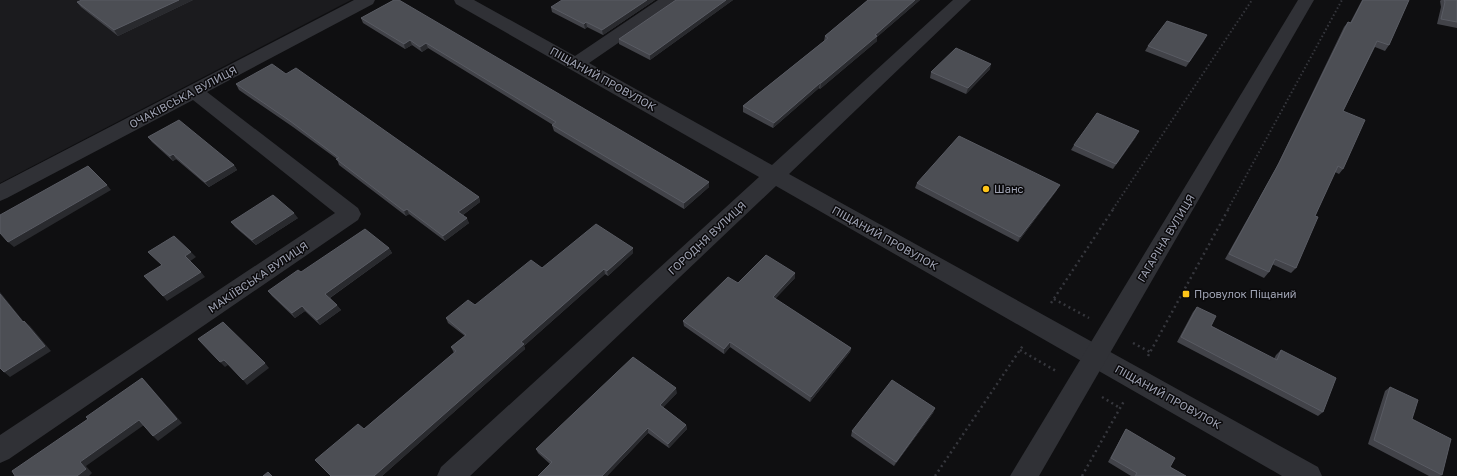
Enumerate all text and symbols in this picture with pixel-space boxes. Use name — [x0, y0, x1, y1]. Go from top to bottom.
street label: ПІЩАНИЙ ПРОВУЛОК — [548, 44, 659, 113]
street label: ОЧАКІВСЬКА ВУЛИЦЯ — [127, 63, 239, 130]
place label: Шанс — [994, 182, 1024, 195]
marker: Шанс — [981, 184, 991, 194]
street label: ГАГАРІНА ВУЛИЦЯ — [1134, 192, 1197, 284]
street label: ГОРОДНЯ ВУЛИЦЯ — [665, 198, 748, 277]
street label: ПІЩАНИЙ ПРОВУЛОК — [830, 203, 941, 272]
street label: МАКІЇВСЬКА ВУЛИЦЯ — [205, 238, 310, 315]
place label: Провулок Піщаний — [1194, 287, 1297, 300]
marker: Провулок Піщаний — [1181, 289, 1191, 299]
street label: ПІЩАНИЙ ПРОВУЛОК — [1113, 362, 1224, 431]

